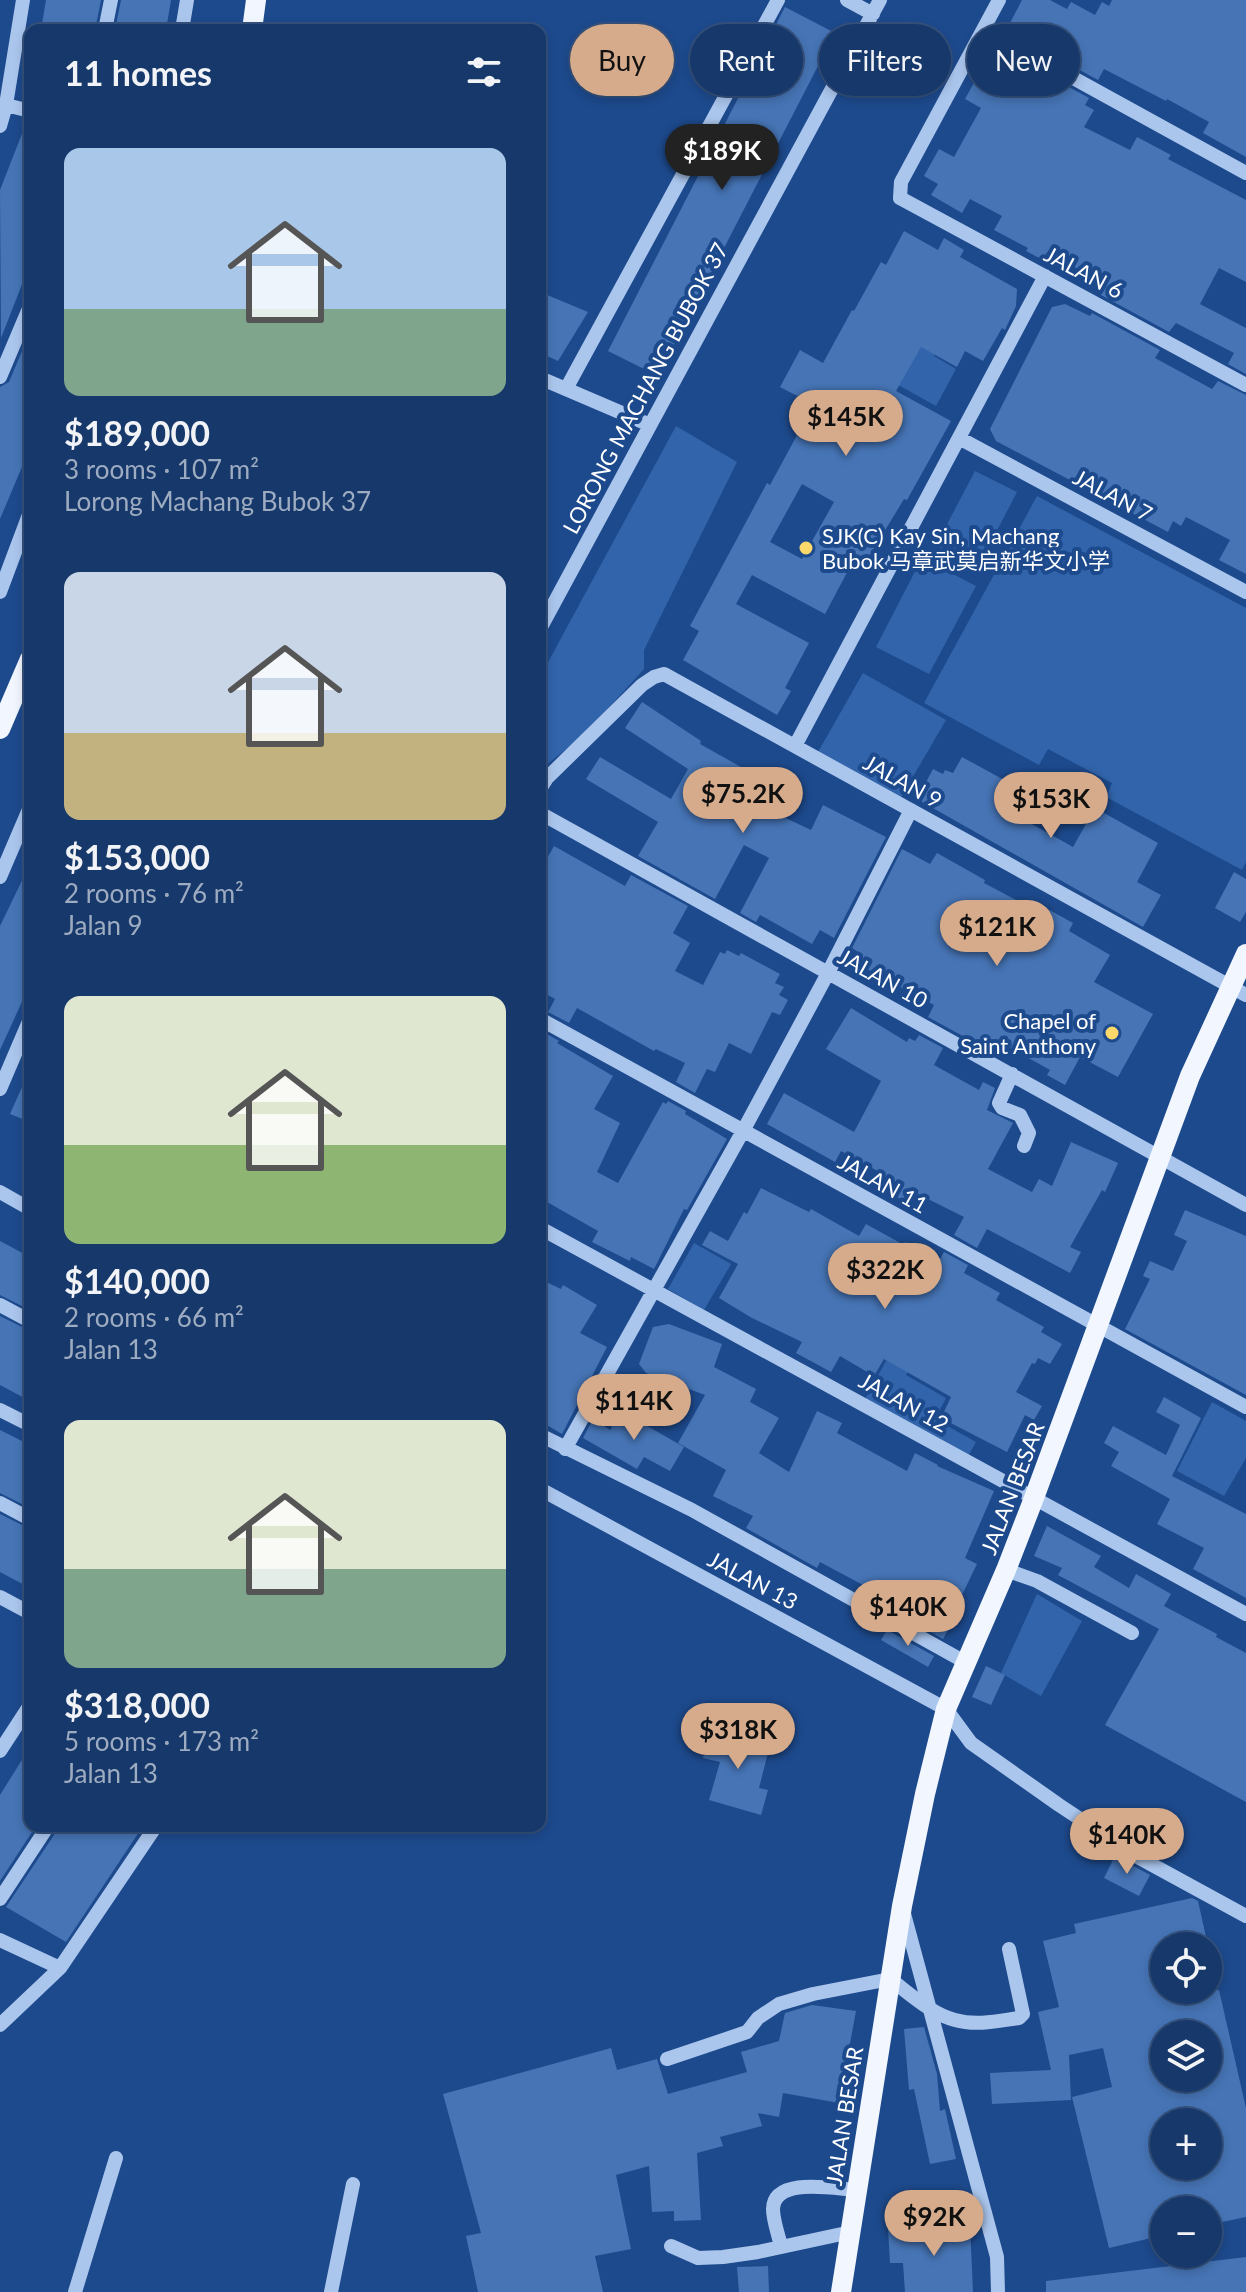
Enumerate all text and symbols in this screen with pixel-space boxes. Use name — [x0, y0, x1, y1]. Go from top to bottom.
chip: Buy — [570, 24, 674, 96]
chip: Rent — [690, 24, 803, 96]
chip: Filters — [819, 24, 951, 96]
chip: New — [967, 24, 1080, 96]
icon: filters — [462, 50, 506, 94]
text: 11 homes — [64, 52, 212, 93]
pin: $189K — [666, 124, 778, 192]
text: $189K — [683, 134, 761, 166]
icon: home — [213, 200, 357, 344]
street label: LORONG MACHANG BUBOK 37 — [557, 238, 733, 538]
street label: JALAN 6 — [1040, 240, 1128, 304]
pin: $145K — [790, 390, 902, 458]
text: $145K — [807, 400, 885, 432]
text: $189,000 — [64, 412, 210, 453]
text: 3 rooms · 107 m² — [64, 453, 259, 485]
street label: JALAN 7 — [1069, 463, 1157, 527]
text: Lorong Machang Bubok 37 — [64, 485, 371, 517]
place label: SJK(C) Kay Sin, Machang Bubok 马章武莫启新华文小学 — [822, 522, 1110, 574]
marker: SJK(C) Kay Sin, Machang Bubok 马章武莫启新华文小学 — [797, 539, 815, 557]
icon: home — [213, 624, 357, 768]
street label: JALAN 9 — [859, 749, 947, 813]
pin: $75.2K — [678, 767, 808, 835]
pin: $153K — [995, 772, 1107, 840]
text: $75.2K — [701, 777, 785, 809]
text: $153K — [1012, 782, 1090, 814]
text: $153,000 — [64, 836, 210, 877]
text: 2 rooms · 76 m² — [64, 877, 244, 909]
pin: $121K — [941, 900, 1053, 968]
text: Jalan 9 — [64, 909, 143, 941]
text: $121K — [958, 910, 1036, 942]
street label: JALAN 10 — [834, 942, 933, 1014]
place label: Chapel of Saint Anthony — [960, 1007, 1097, 1059]
marker: Chapel of Saint Anthony — [1103, 1024, 1121, 1042]
icon: home — [213, 1048, 357, 1192]
street label: JALAN 11 — [834, 1147, 932, 1219]
pin: $322K — [829, 1243, 941, 1311]
text: $322K — [846, 1253, 924, 1285]
text: $140,000 — [64, 1260, 210, 1301]
text: 2 rooms · 66 m² — [64, 1301, 244, 1333]
text: Jalan 13 — [64, 1333, 158, 1365]
street label: JALAN 12 — [855, 1366, 953, 1438]
pin: $114K — [578, 1374, 690, 1442]
text: $114K — [595, 1384, 673, 1416]
street label: JALAN BESAR — [974, 1418, 1050, 1558]
icon: home — [213, 1472, 357, 1616]
street label: JALAN 13 — [703, 1545, 803, 1615]
pin: $140K — [852, 1580, 964, 1648]
text: $140K — [869, 1590, 947, 1622]
text: $318,000 — [64, 1684, 210, 1725]
pin: $318K — [682, 1703, 794, 1771]
text: $318K — [699, 1713, 777, 1745]
text: 5 rooms · 173 m² — [64, 1725, 259, 1757]
text: Jalan 13 — [64, 1757, 158, 1789]
pin: $140K — [1071, 1808, 1183, 1876]
text: $140K — [1088, 1818, 1166, 1850]
map controls — [1150, 1932, 1222, 2268]
button: locate — [1150, 1932, 1222, 2004]
button: layers — [1150, 2020, 1222, 2092]
street label: JALAN BESAR — [820, 2045, 868, 2187]
button: + — [1150, 2108, 1222, 2180]
pin: $92K — [887, 2190, 981, 2258]
button: − — [1150, 2196, 1222, 2268]
text: $92K — [902, 2200, 966, 2232]

